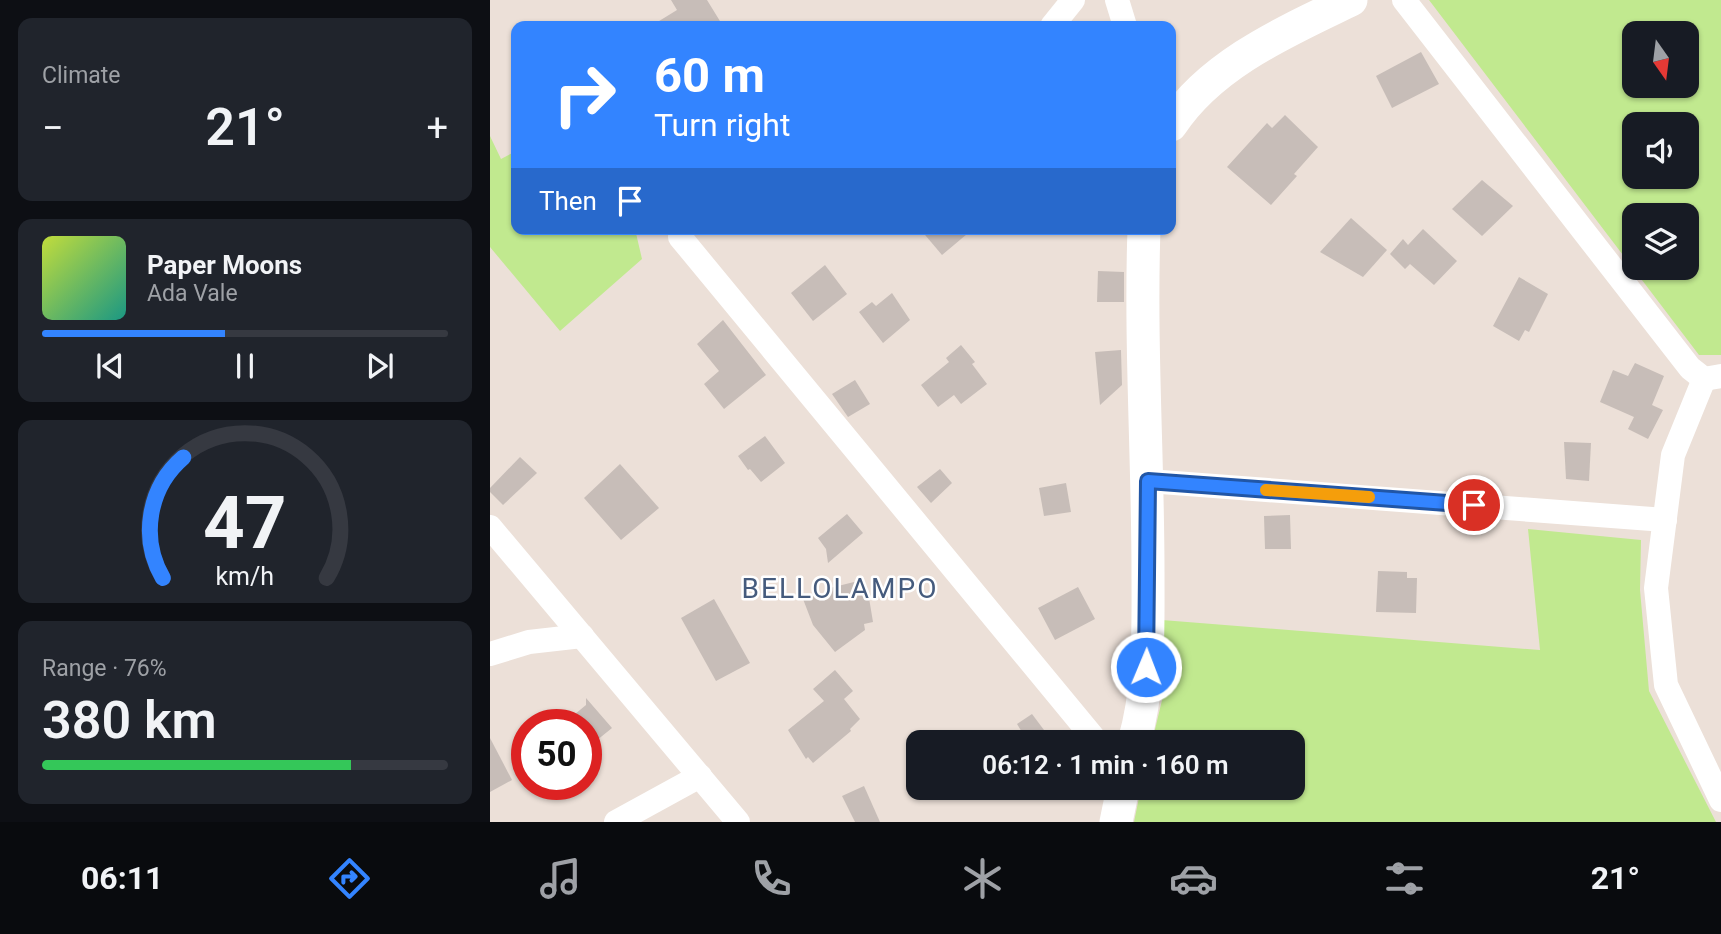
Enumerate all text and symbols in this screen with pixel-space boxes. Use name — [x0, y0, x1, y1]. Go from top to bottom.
north arrow — [1622, 21, 1699, 98]
map controls — [1622, 21, 1699, 280]
text: 60 m — [654, 47, 765, 104]
icon: right — [539, 49, 630, 140]
text: Climate — [42, 62, 121, 89]
text: 21° — [205, 97, 285, 158]
text: − — [42, 106, 64, 150]
text: + — [426, 106, 448, 150]
text: Turn right — [654, 106, 790, 144]
button: sound — [1622, 112, 1699, 189]
icon: arrive — [611, 182, 649, 220]
text: Then — [539, 186, 597, 216]
button: layers — [1622, 203, 1699, 280]
text: Paper Moons — [147, 250, 302, 280]
text: Ada Vale — [147, 280, 238, 307]
icon: previous — [91, 347, 129, 385]
icon: pause — [226, 347, 264, 385]
icon: next — [361, 347, 399, 385]
pin — [1444, 475, 1504, 535]
text: 47 — [203, 480, 287, 566]
icon: arrive — [1455, 486, 1493, 524]
text: km/h — [216, 561, 274, 590]
district label: BELLOLAMPO — [742, 572, 938, 605]
position arrow — [1109, 630, 1183, 704]
text: Range · 76% — [42, 655, 167, 682]
text: 380 km — [42, 690, 217, 751]
speed limit sign: 50 — [511, 709, 602, 800]
text: 06:12 · 1 min · 160 m — [982, 750, 1229, 780]
icon: directions — [325, 854, 374, 903]
icon: music — [536, 854, 585, 903]
icon: phone — [747, 854, 796, 903]
icon: climate — [958, 854, 1007, 903]
icon: car — [1169, 854, 1218, 903]
icon: filters — [1380, 854, 1429, 903]
text: 06:11 — [81, 859, 163, 897]
text: 21° — [1591, 859, 1640, 897]

